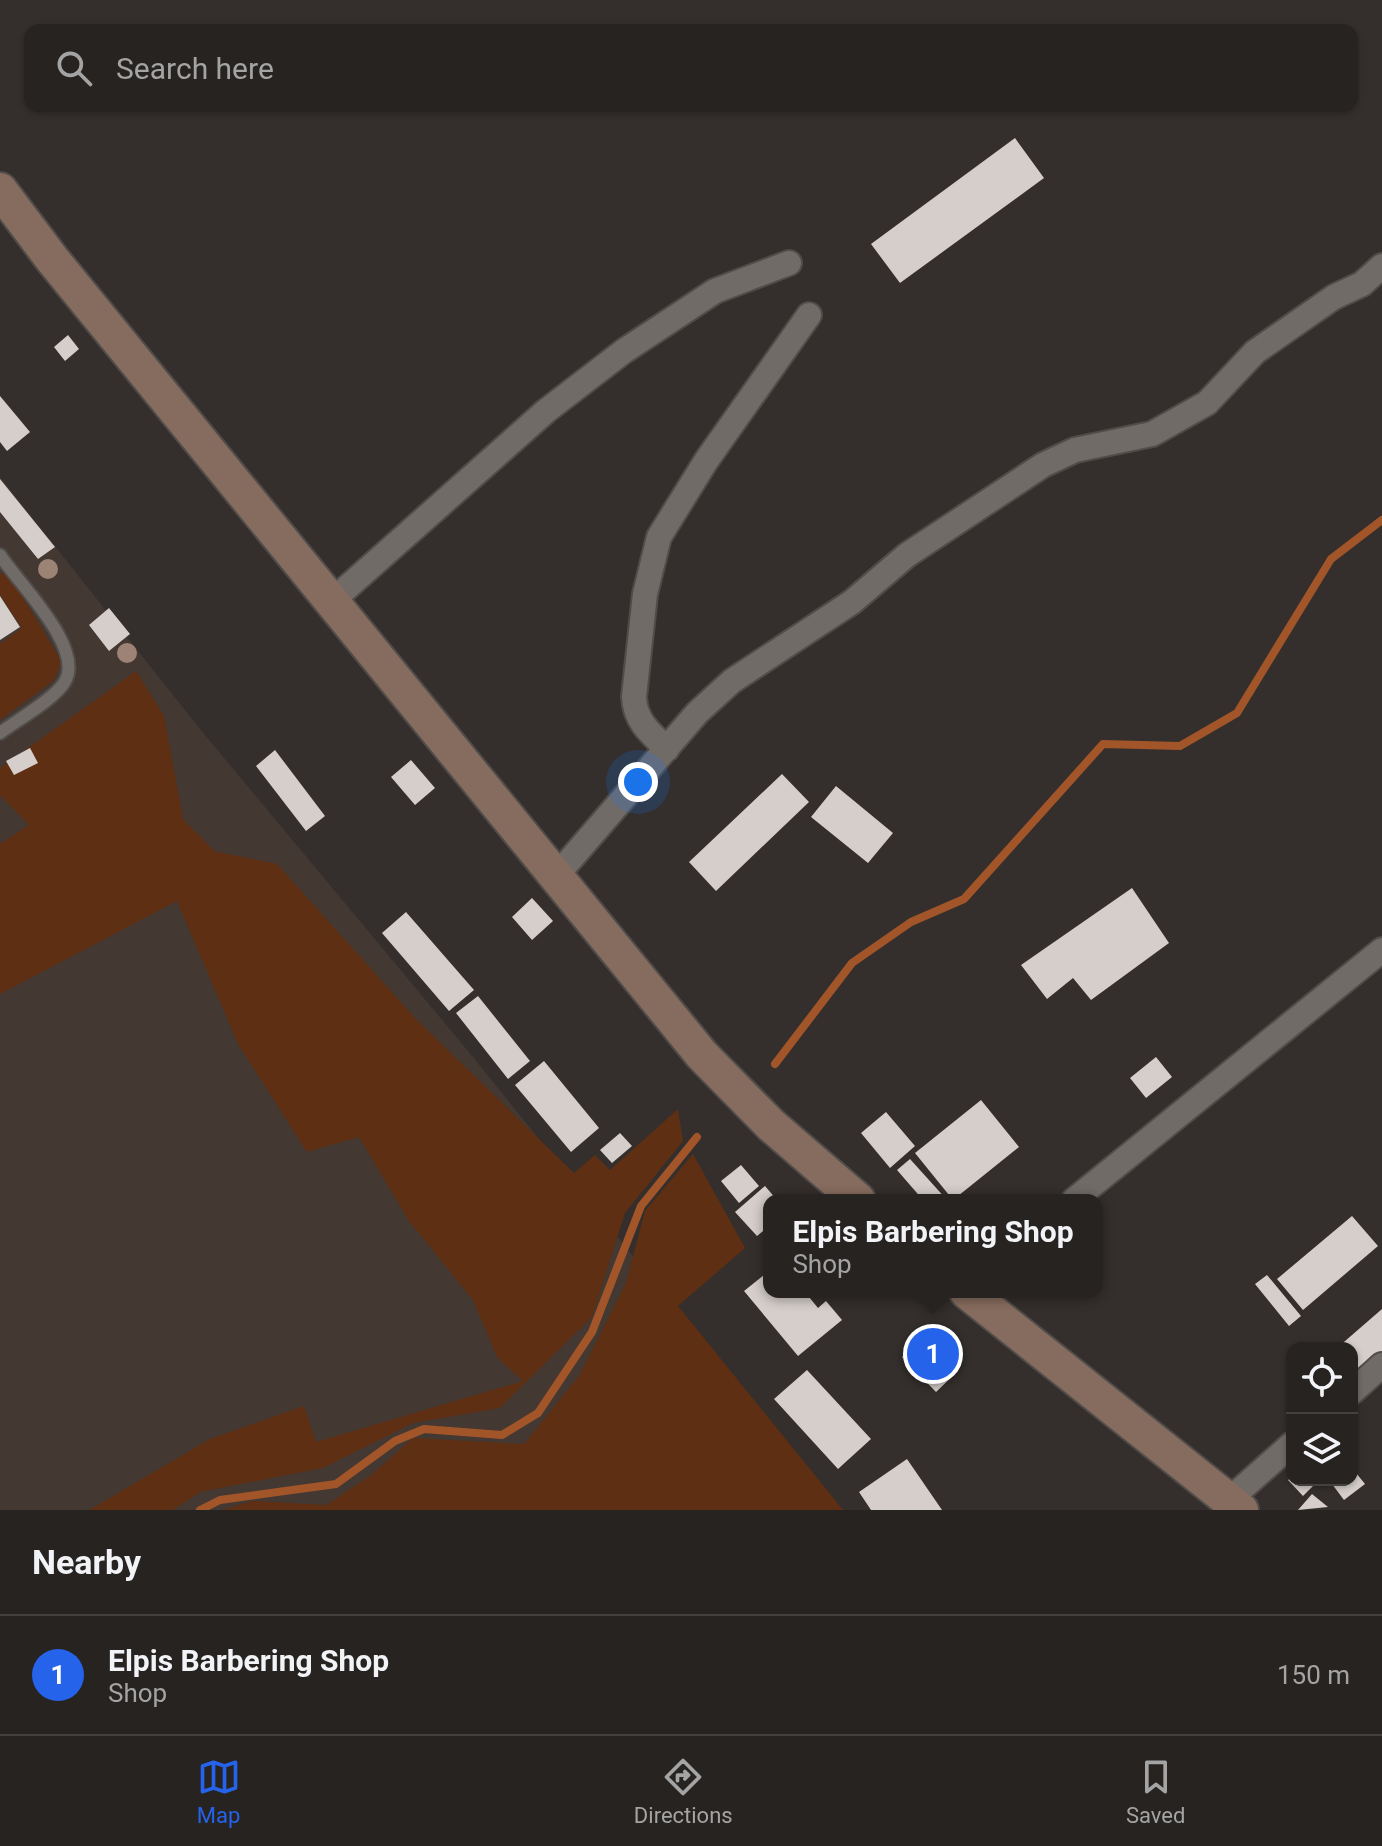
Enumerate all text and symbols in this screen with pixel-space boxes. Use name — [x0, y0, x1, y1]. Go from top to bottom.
search box — [24, 24, 1358, 112]
icon: search — [52, 46, 96, 90]
text: Search here — [116, 51, 274, 86]
your location — [618, 762, 658, 802]
popup — [763, 1194, 1103, 1298]
text: Elpis Barbering Shop — [792, 1214, 1074, 1249]
text: Shop — [792, 1249, 852, 1279]
pin: 1 — [907, 1324, 959, 1384]
map controls — [1286, 1342, 1358, 1486]
button: locate — [1286, 1342, 1358, 1414]
button: layers — [1286, 1414, 1358, 1486]
text: Nearby — [32, 1542, 141, 1582]
text: Elpis Barbering Shop — [108, 1643, 389, 1678]
text: 1 — [51, 1660, 65, 1690]
text: 150 m — [1277, 1660, 1350, 1690]
text: Shop — [108, 1678, 167, 1708]
tab: Map — [197, 1755, 241, 1828]
tab: Directions — [634, 1755, 733, 1828]
tab: Saved — [1126, 1755, 1185, 1828]

